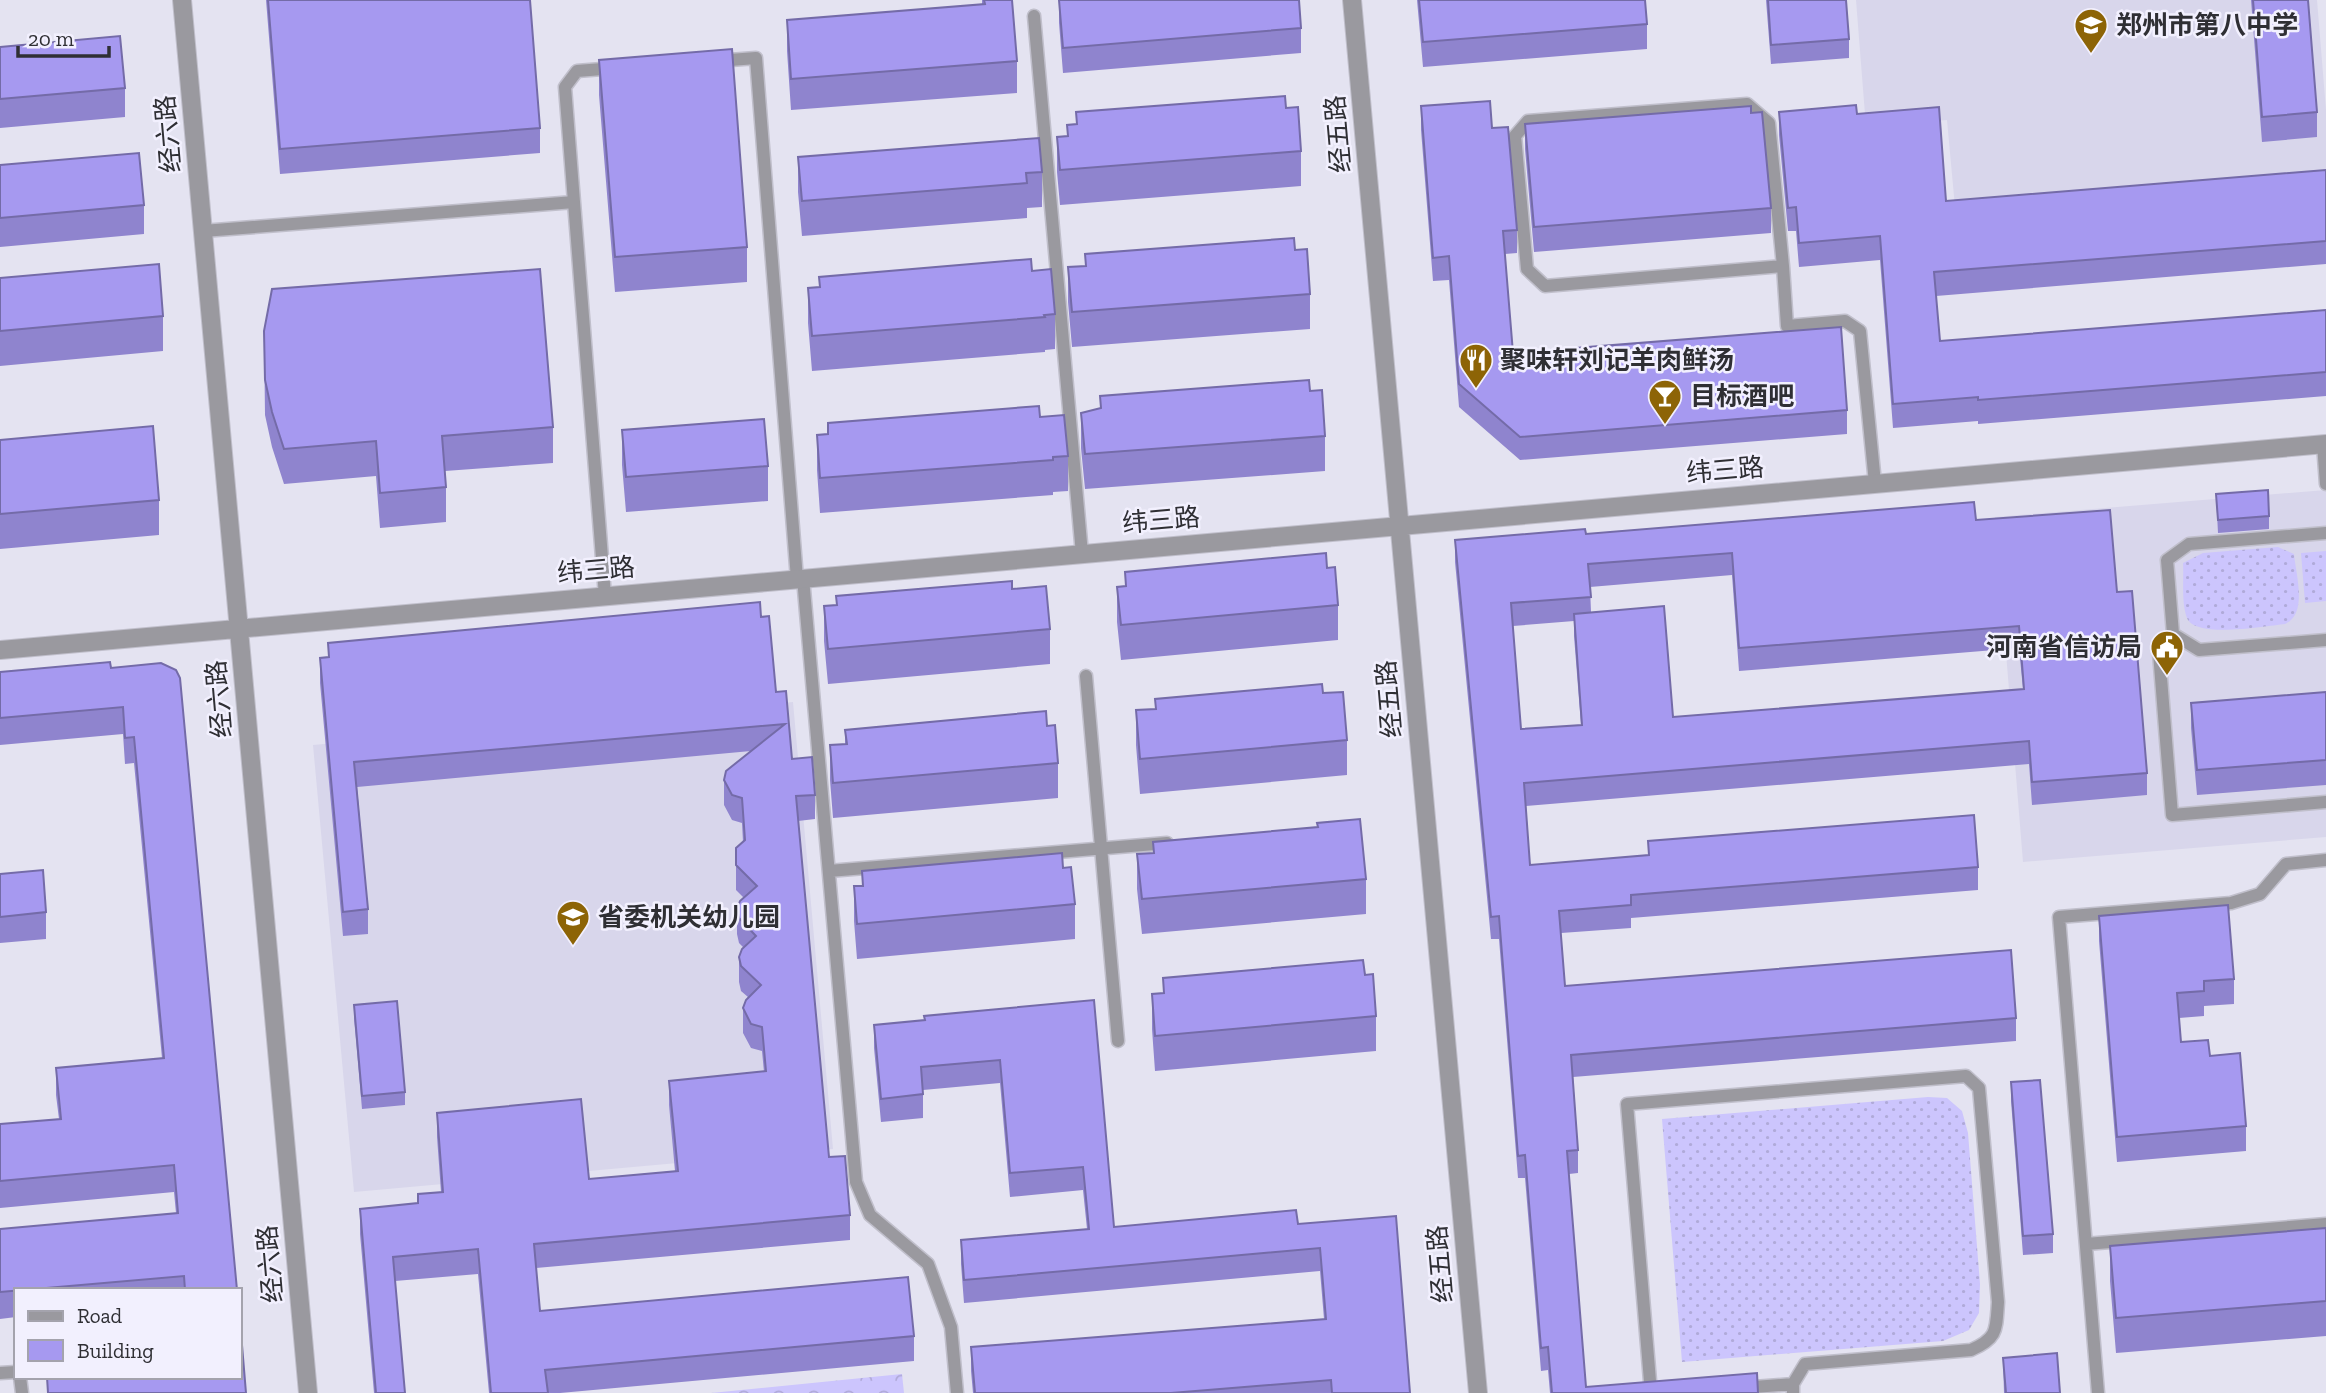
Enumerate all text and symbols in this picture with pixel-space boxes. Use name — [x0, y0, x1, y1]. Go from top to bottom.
school or university icon: 郑州市第八中学 — [2072, 6, 2110, 55]
place label: 郑州市第八中学 — [2116, 9, 2298, 41]
scale bar — [18, 14, 108, 58]
text: 20 m — [28, 26, 74, 51]
street label: 经六路 — [149, 94, 187, 174]
street label: 经五路 — [1319, 94, 1357, 174]
restaurant icon: 聚味轩刘记羊肉鲜汤 — [1457, 341, 1495, 390]
place label: 聚味轩刘记羊肉鲜汤 — [1500, 344, 1734, 376]
bar icon: 目标酒吧 — [1646, 377, 1684, 426]
place label: 目标酒吧 — [1690, 380, 1794, 412]
street label: 纬三路 — [1685, 451, 1765, 489]
street label: 纬三路 — [1121, 501, 1201, 539]
street label: 纬三路 — [556, 551, 636, 589]
public building icon: 河南省信访局 — [2148, 628, 2186, 677]
place label: 河南省信访局 — [1986, 631, 2142, 663]
street label: 经六路 — [200, 659, 238, 739]
street label: 经五路 — [1370, 659, 1408, 739]
school or university icon: 省委机关幼儿园 — [554, 898, 592, 947]
place label: 省委机关幼儿园 — [598, 901, 780, 933]
street label: 经六路 — [251, 1224, 289, 1304]
street label: 经五路 — [1421, 1224, 1459, 1304]
legend — [14, 1288, 242, 1379]
text: Road — [77, 1303, 123, 1328]
text: Building — [77, 1338, 154, 1363]

